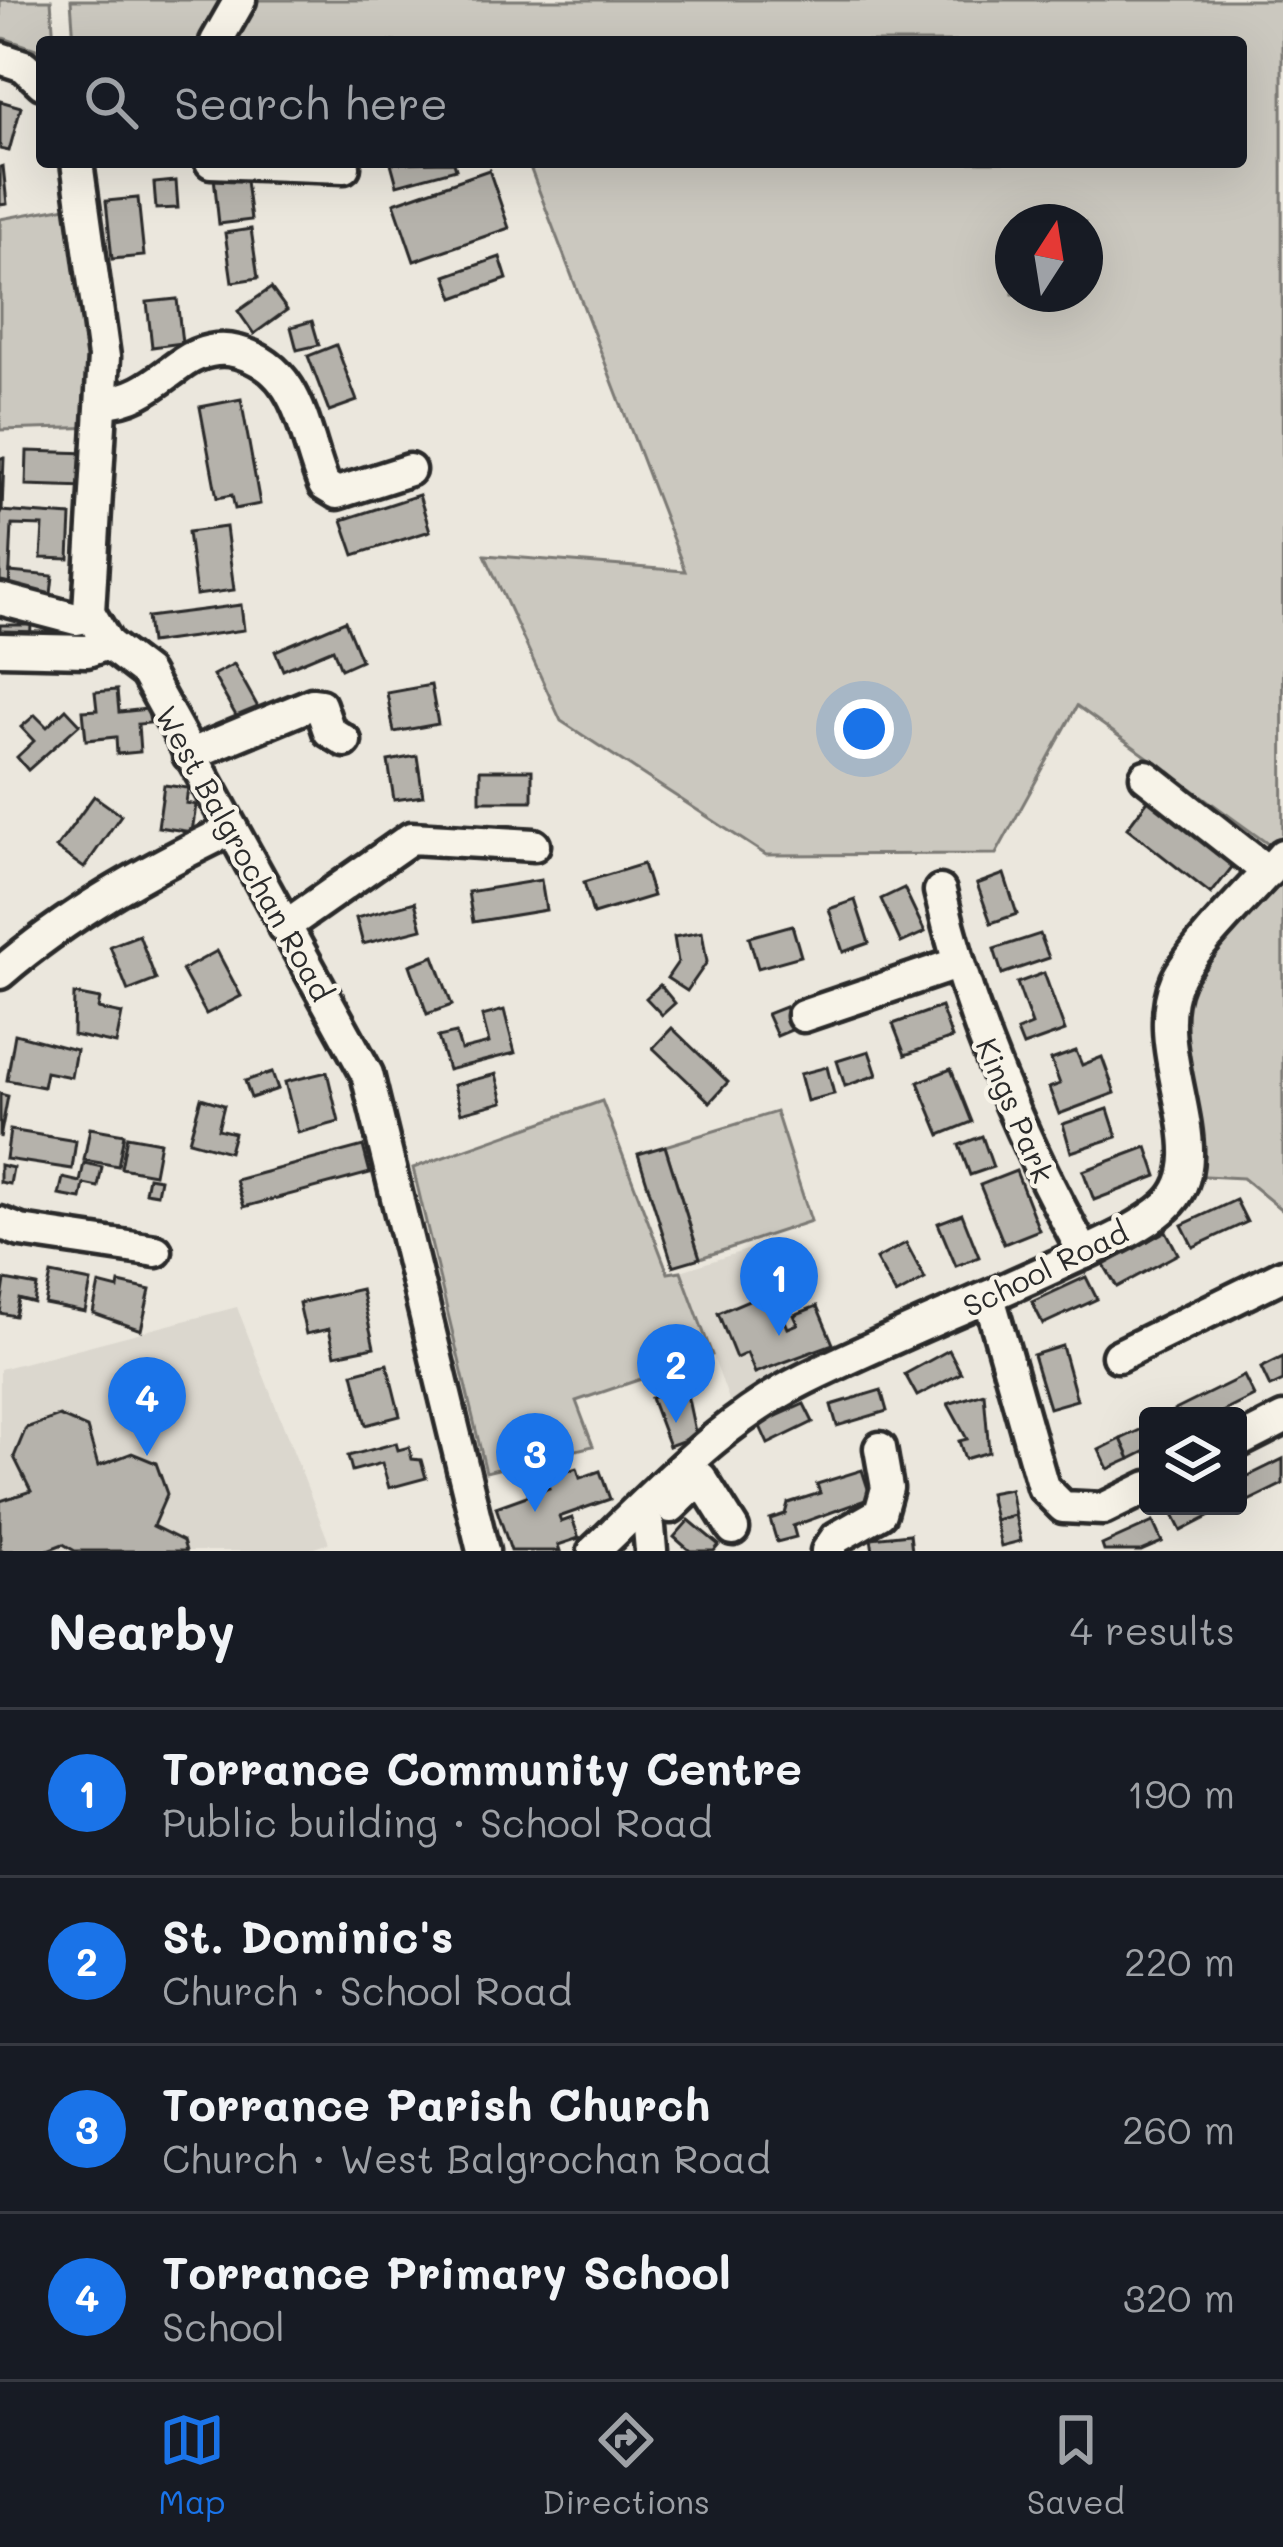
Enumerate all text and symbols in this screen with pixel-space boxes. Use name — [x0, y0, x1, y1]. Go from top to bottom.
search box — [36, 36, 1247, 168]
icon: search — [78, 69, 144, 135]
text: Search here — [174, 73, 448, 131]
north arrow — [995, 204, 1103, 312]
street label: West Balgrochan Road — [147, 698, 343, 1008]
your location — [834, 699, 894, 759]
street label: Kings Park — [968, 1031, 1064, 1189]
street label: School Road — [956, 1211, 1134, 1325]
pin: 1 — [740, 1237, 818, 1336]
pin: 2 — [637, 1324, 715, 1423]
pin: 4 — [108, 1357, 186, 1456]
map controls — [1139, 1407, 1247, 1515]
button: layers — [1139, 1407, 1247, 1515]
pin: 3 — [496, 1413, 574, 1512]
text: Nearby — [48, 1596, 235, 1663]
text: 4 results — [1070, 1604, 1235, 1655]
text: Torrance Community Centre — [162, 1738, 802, 1796]
text: 1 — [78, 1767, 96, 1818]
text: 190 m — [1127, 1767, 1235, 1818]
text: Public building · School Road — [162, 1796, 712, 1847]
text: St. Dominic's — [162, 1906, 453, 1964]
text: 2 — [76, 1935, 98, 1986]
text: 220 m — [1124, 1935, 1235, 1986]
text: Church · School Road — [162, 1964, 572, 2015]
text: Torrance Parish Church — [162, 2074, 710, 2132]
text: 3 — [75, 2103, 99, 2154]
text: 260 m — [1122, 2103, 1235, 2154]
text: Church · West Balgrochan Road — [162, 2132, 771, 2183]
text: Torrance Primary School — [162, 2242, 731, 2300]
text: 4 — [75, 2271, 99, 2322]
text: 320 m — [1123, 2271, 1235, 2322]
text: School — [162, 2300, 285, 2351]
tab: Map — [158, 2407, 226, 2522]
tab: Directions — [542, 2407, 710, 2522]
tab: Saved — [1027, 2407, 1125, 2522]

